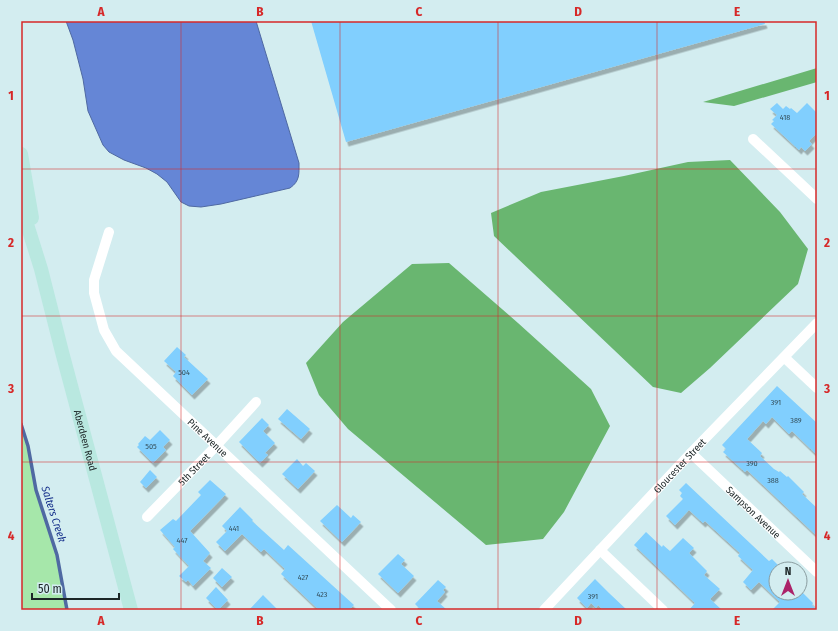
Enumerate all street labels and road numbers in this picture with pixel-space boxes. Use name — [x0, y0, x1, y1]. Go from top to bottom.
street label: Aberdeen Road — [71, 409, 98, 472]
street label: Pine Avenue — [185, 417, 230, 460]
street label: Gloucester Street — [652, 436, 709, 496]
street label: 5th Street — [176, 451, 213, 488]
street label: Sampson Avenue — [723, 484, 783, 541]

